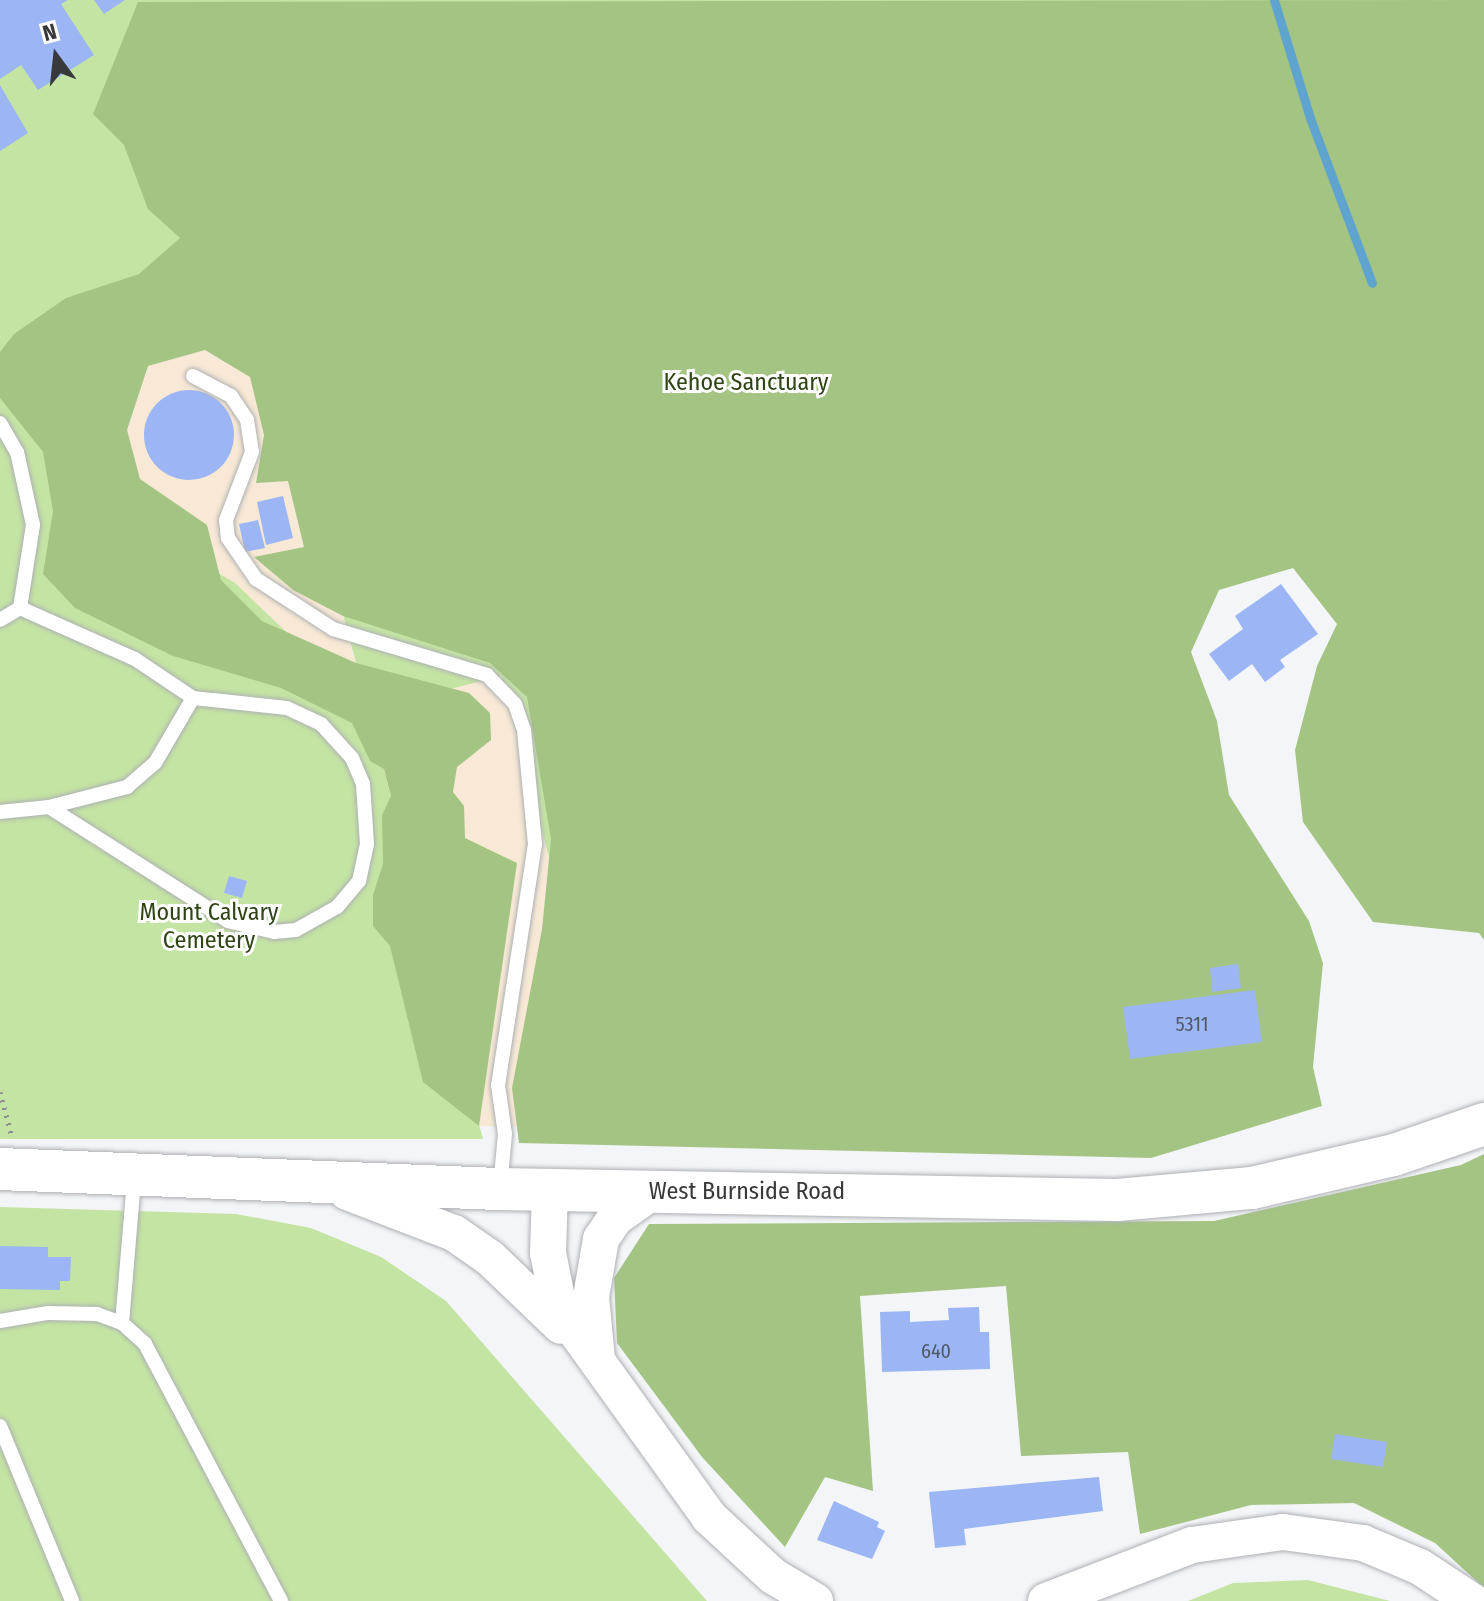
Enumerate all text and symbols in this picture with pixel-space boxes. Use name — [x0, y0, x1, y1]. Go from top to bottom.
north arrow — [16, 16, 96, 96]
text: N — [40, 18, 60, 47]
park label: Kehoe Sanctuary — [664, 369, 828, 397]
park label: Mount Calvary Cemetery — [139, 899, 279, 955]
house number: 5311 — [1176, 1012, 1208, 1036]
street label: West Burnside Road — [649, 1178, 845, 1206]
house number: 640 — [921, 1339, 951, 1363]

